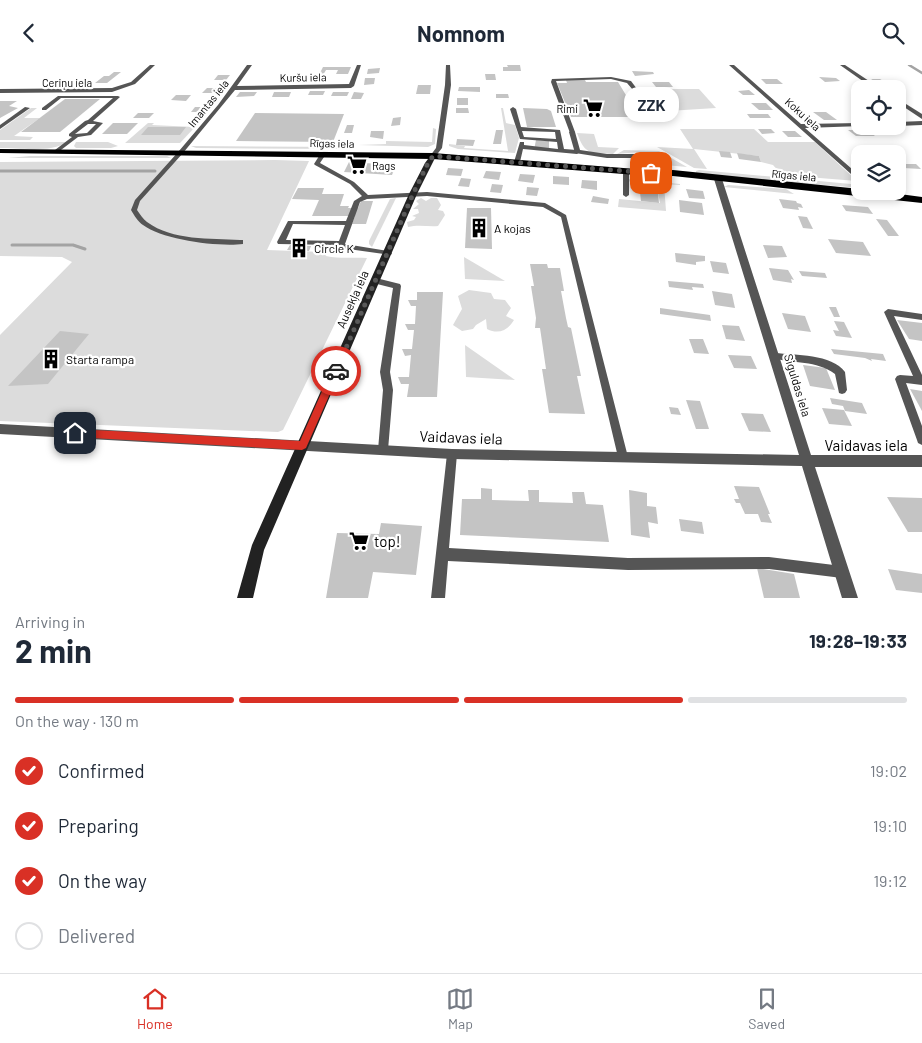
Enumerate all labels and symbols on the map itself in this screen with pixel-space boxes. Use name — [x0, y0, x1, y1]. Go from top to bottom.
street label: Kuršu iela — [279, 70, 327, 84]
street label: Ceriņu iela — [42, 76, 92, 89]
street label: Imantas iela — [185, 77, 231, 129]
callout: ZZK — [624, 88, 678, 123]
street label: Koku iela — [783, 95, 823, 133]
supermarket icon: Rimi — [582, 97, 604, 119]
place label: Rimi — [557, 102, 578, 115]
street label: Rīgas iela — [309, 136, 355, 150]
pin — [630, 152, 672, 194]
supermarket icon: Rags — [346, 154, 368, 176]
place label: Rags — [372, 159, 395, 172]
street label: Rīgas iela — [771, 167, 817, 183]
building icon: A kojas — [468, 217, 490, 239]
place label: A kojas — [494, 221, 531, 235]
building icon: Circle K — [288, 237, 310, 259]
place label: Circle K — [314, 241, 354, 255]
street label: Ausekļa iela — [333, 268, 371, 330]
courier — [311, 346, 361, 396]
building icon: Starta rampa — [40, 348, 62, 370]
place label: Starta rampa — [66, 352, 134, 366]
street label: Siguldas iela — [782, 352, 814, 418]
pin — [54, 412, 96, 454]
street label: Vaidavas iela — [419, 427, 503, 447]
street label: Vaidavas iela — [824, 436, 908, 454]
supermarket icon: top! — [348, 530, 370, 552]
place label: top! — [374, 532, 400, 550]

